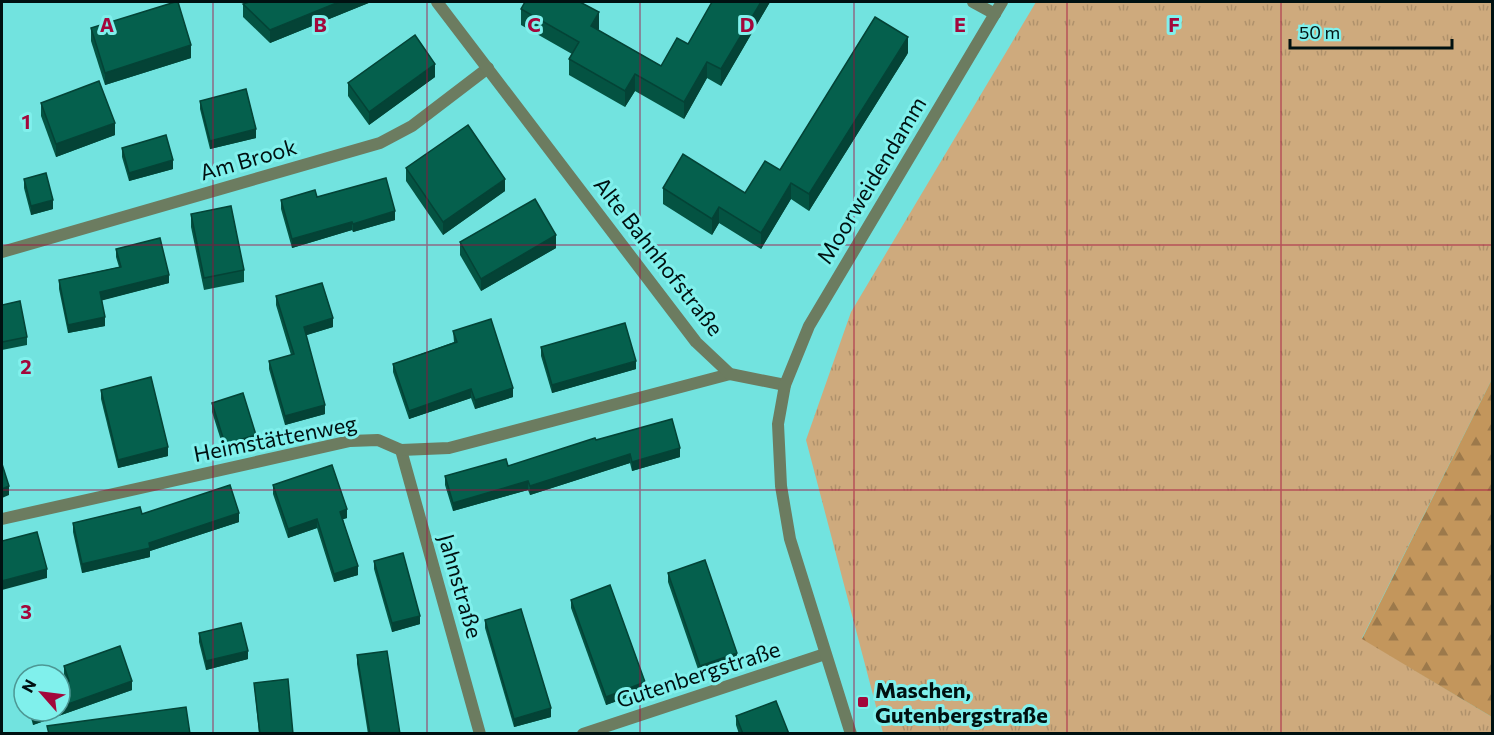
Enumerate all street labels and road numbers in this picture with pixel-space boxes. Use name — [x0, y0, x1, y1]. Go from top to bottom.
street label: Moorweidendamm — [810, 92, 932, 268]
street label: Am Brook — [196, 132, 300, 186]
street label: Alte Bahnhofstraße — [589, 171, 729, 341]
street label: Heimstättenweg — [191, 409, 359, 467]
street label: Jahnstraße — [433, 531, 489, 641]
street label: Gutenbergstraße — [613, 635, 783, 713]

